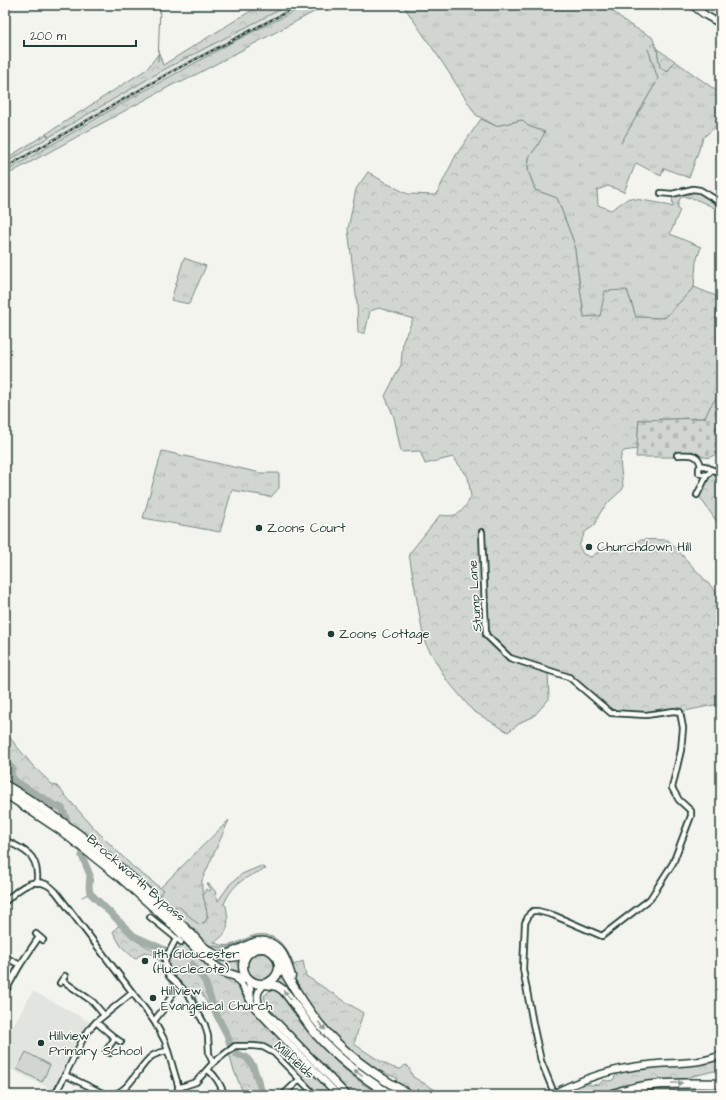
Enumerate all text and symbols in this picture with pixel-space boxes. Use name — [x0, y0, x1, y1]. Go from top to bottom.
scale bar — [24, 22, 136, 48]
text: 200 m — [30, 28, 67, 45]
place label: Zoons Court — [267, 519, 346, 537]
marker: Zoons Court — [254, 523, 264, 533]
place label: Churchdown Hill — [597, 538, 691, 556]
marker: Churchdown Hill — [584, 542, 594, 552]
street label: Stump Lane — [464, 559, 486, 633]
place label: Zoons Cottage — [339, 625, 429, 644]
marker: Zoons Cottage — [326, 629, 336, 639]
street label: Brockworth Bypass — [82, 830, 189, 927]
place label: 11th Gloucester (Hucclecote) — [153, 945, 239, 978]
marker: 11th Gloucester (Hucclecote) — [140, 956, 150, 966]
place label: Hillview Evangelical Church — [161, 982, 273, 1016]
one-way arrow — [282, 990, 291, 1000]
marker: Hillview Evangelical Church — [148, 993, 158, 1003]
one-way arrow — [317, 1021, 326, 1032]
place label: Hillview Primary School — [49, 1027, 142, 1061]
street label: Millfields — [270, 1037, 318, 1083]
marker: Hillview Primary School — [36, 1038, 46, 1048]
one-way arrow — [353, 1069, 364, 1078]
one-way arrow — [671, 1080, 684, 1086]

